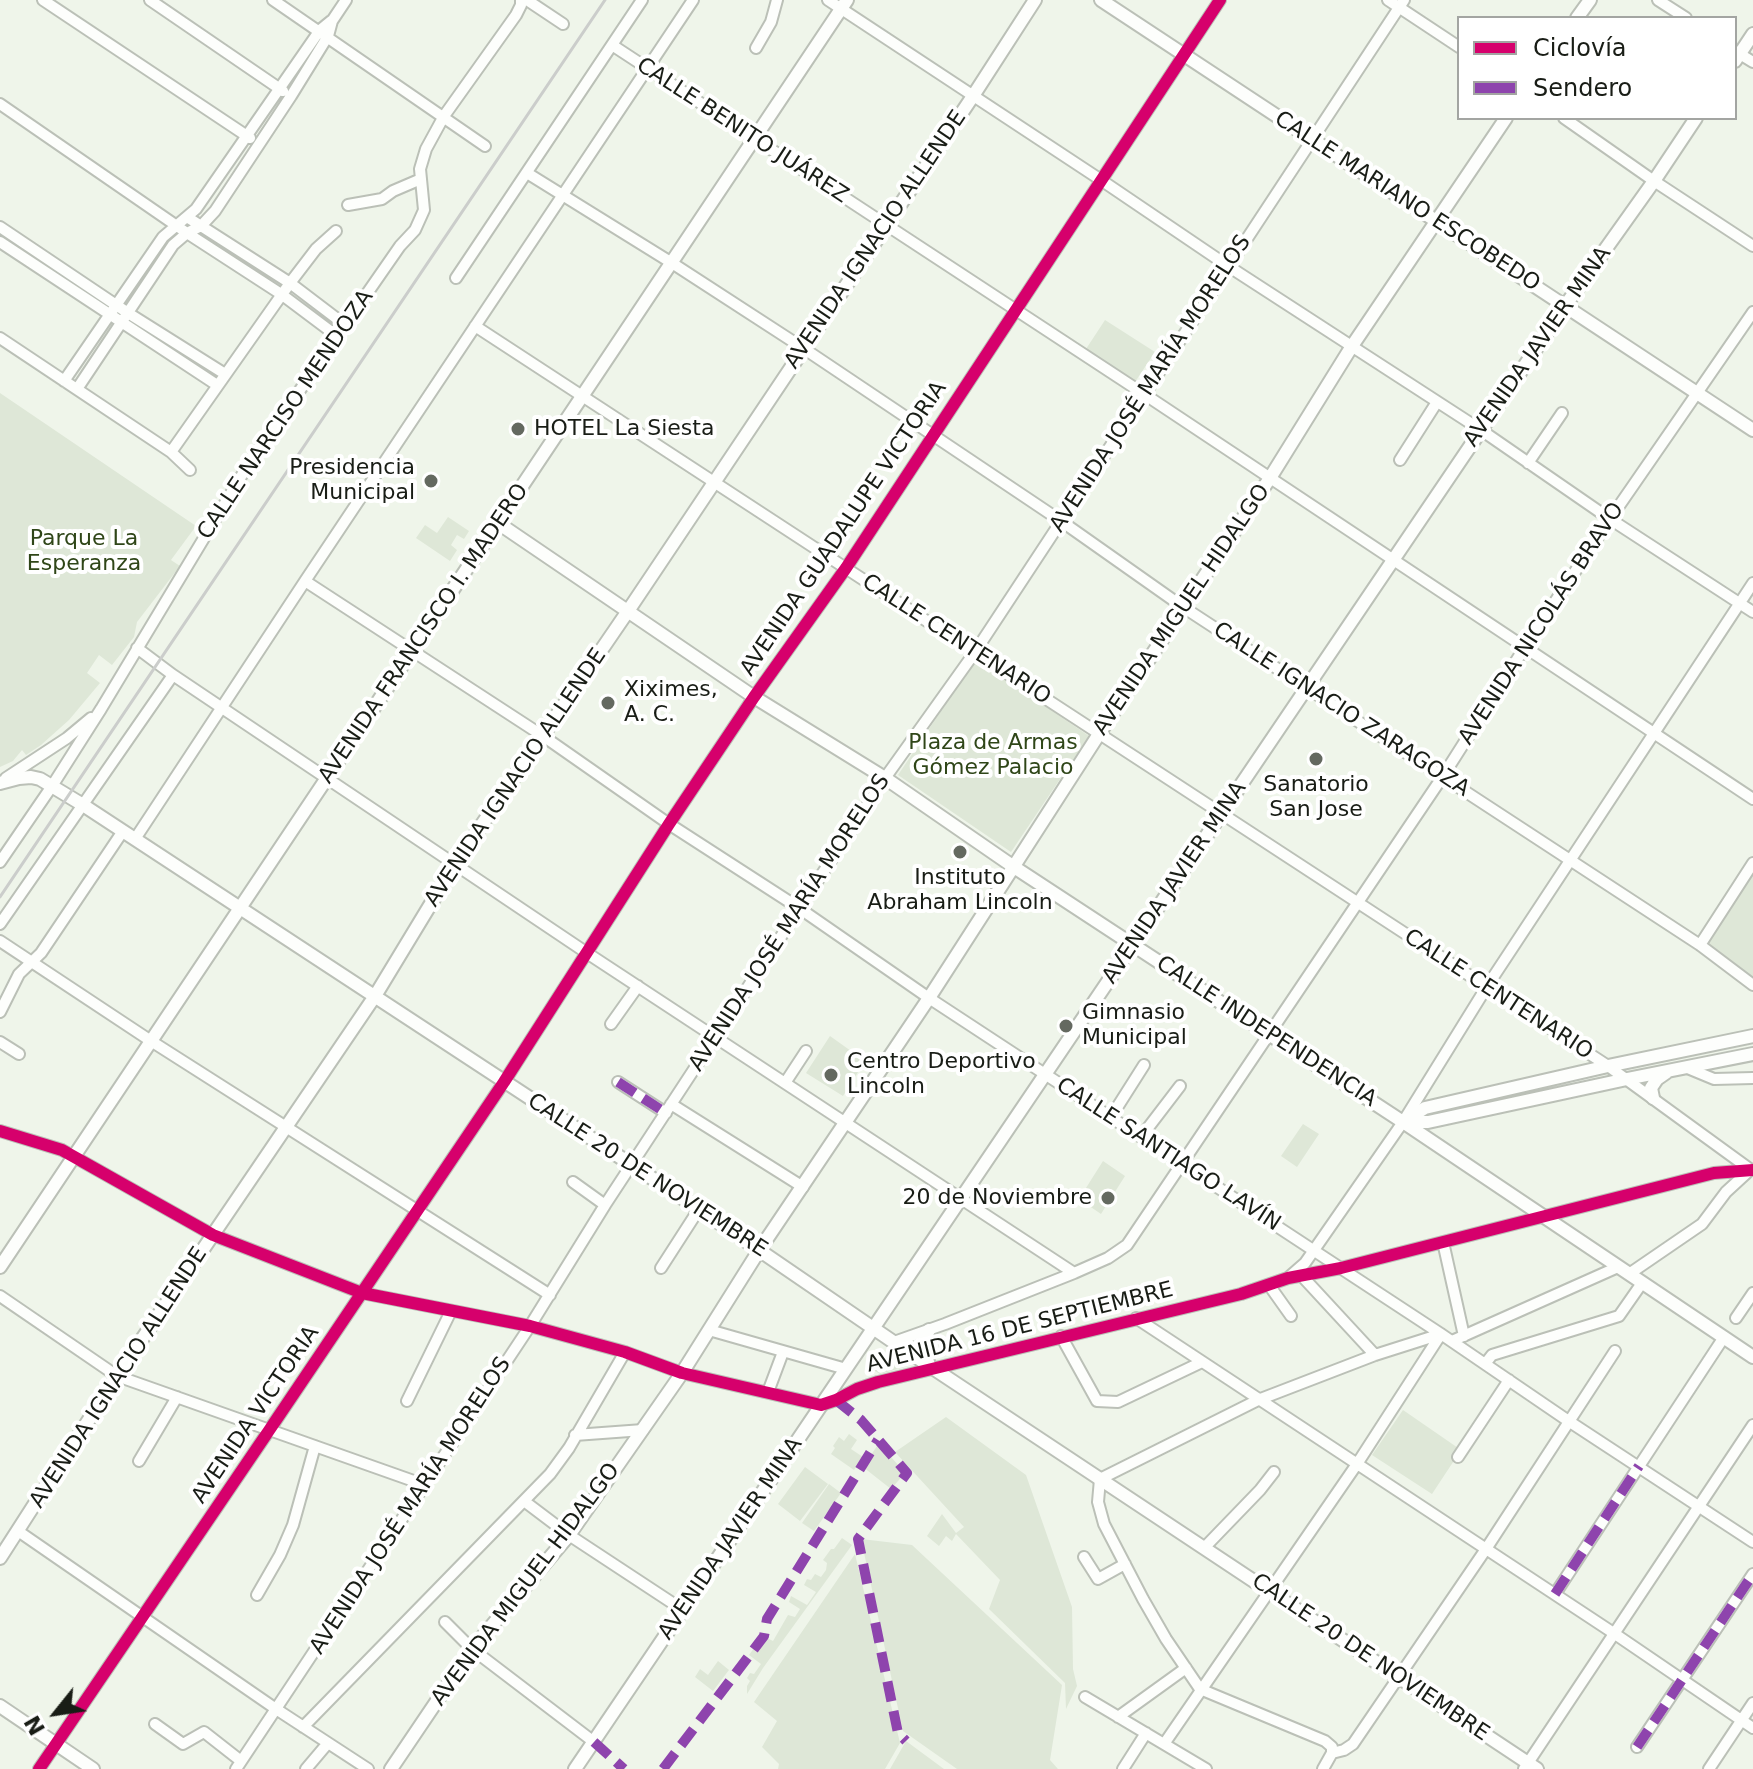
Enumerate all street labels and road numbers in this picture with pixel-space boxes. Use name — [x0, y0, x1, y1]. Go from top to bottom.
street label: CALLE BENITO JUÁREZ — [631, 53, 853, 209]
street label: AVENIDA IGNACIO ALLENDE — [780, 106, 972, 374]
street label: CALLE MARIANO ESCOBEDO — [1269, 106, 1545, 298]
street label: AVENIDA JOSÉ MARÍA MORELOS — [1045, 231, 1257, 537]
street label: AVENIDA JAVIER MINA — [1459, 242, 1617, 452]
street label: CALLE NARCISO MENDOZA — [192, 285, 380, 545]
street label: AVENIDA GUADALUPE VICTORIA — [735, 377, 953, 681]
street label: AVENIDA FRANCISCO I. MADERO — [313, 479, 535, 789]
street label: AVENIDA MIGUEL HIDALGO — [1088, 479, 1276, 741]
street label: AVENIDA NICOLÁS BRAVO — [1454, 498, 1630, 750]
street label: CALLE CENTENARIO — [857, 569, 1055, 711]
street label: CALLE IGNACIO ZARAGOZA — [1208, 617, 1474, 803]
street label: AVENIDA IGNACIO ALLENDE — [420, 644, 612, 912]
street label: AVENIDA JOSÉ MARÍA MORELOS — [684, 770, 896, 1076]
street label: AVENIDA JAVIER MINA — [1097, 777, 1253, 989]
street label: CALLE CENTENARIO — [1399, 924, 1597, 1066]
street label: CALLE INDEPENDENCIA — [1151, 951, 1381, 1113]
street label: CALLE SANTIAGO LAVÍN — [1051, 1073, 1285, 1237]
street label: CALLE 20 DE NOVIEMBRE — [522, 1088, 772, 1264]
street label: AVENIDA IGNACIO ALLENDE — [25, 1243, 213, 1513]
street label: AVENIDA 16 DE SEPTIEMBRE — [864, 1277, 1176, 1379]
street label: AVENIDA VICTORIA — [187, 1321, 325, 1509]
street label: AVENIDA JOSÉ MARÍA MORELOS — [305, 1353, 517, 1659]
street label: AVENIDA JAVIER MINA — [653, 1433, 809, 1645]
street label: AVENIDA MIGUEL HIDALGO — [426, 1458, 626, 1712]
street label: CALLE 20 DE NOVIEMBRE — [1246, 1569, 1494, 1747]

